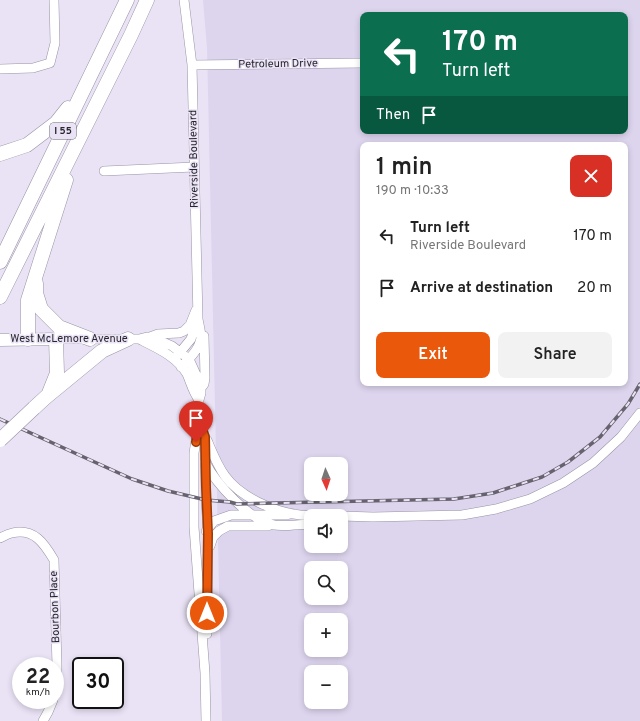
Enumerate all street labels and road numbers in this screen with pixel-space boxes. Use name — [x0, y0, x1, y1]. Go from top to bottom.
street label: Petroleum Drive — [238, 56, 318, 72]
street label: Riverside Boulevard — [186, 110, 202, 208]
road number: I 55 — [50, 123, 76, 139]
street label: West McLemore Avenue — [10, 332, 128, 346]
street label: Bourbon Place — [47, 570, 63, 643]

